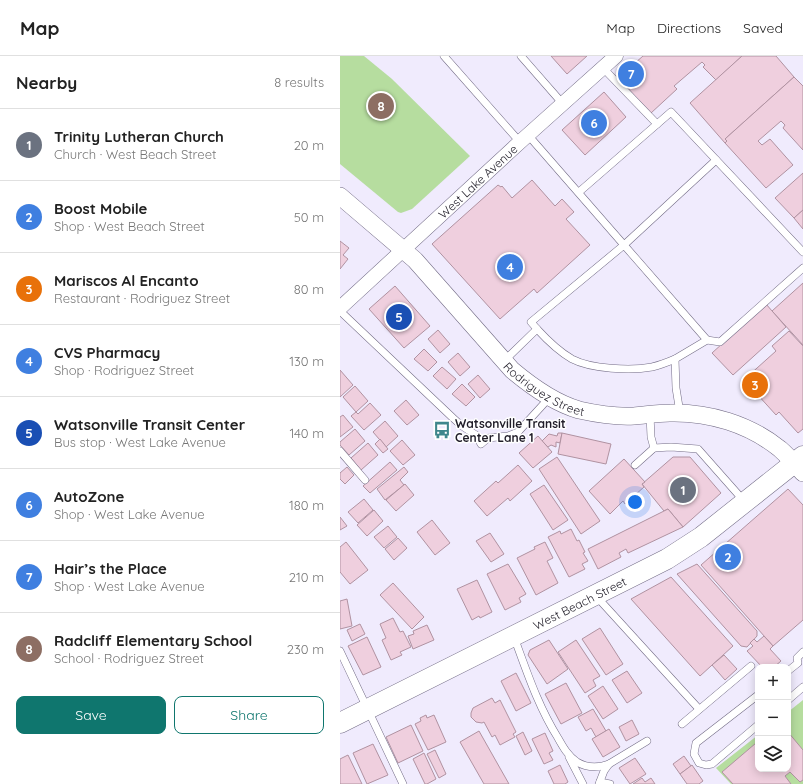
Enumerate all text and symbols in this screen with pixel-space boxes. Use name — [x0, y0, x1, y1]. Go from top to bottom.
text: Map — [20, 16, 59, 40]
text: Map — [606, 19, 635, 37]
text: Directions — [657, 19, 721, 37]
text: Saved — [743, 19, 783, 37]
pin: 7 — [618, 59, 644, 89]
text: Nearby — [16, 72, 77, 93]
text: 8 results — [274, 74, 324, 90]
pin: 8 — [368, 91, 394, 121]
pin: 6 — [581, 108, 607, 138]
text: Trinity Lutheran Church — [54, 127, 224, 146]
text: 1 — [26, 137, 32, 153]
text: 20 m — [294, 137, 324, 153]
street label: West Lake Avenue — [435, 141, 520, 221]
text: Church · West Beach Street — [54, 146, 216, 162]
text: Boost Mobile — [54, 199, 147, 218]
text: 2 — [25, 209, 33, 225]
text: 50 m — [294, 209, 324, 225]
text: Shop · West Beach Street — [54, 218, 205, 234]
pin: 4 — [497, 252, 523, 282]
text: Mariscos Al Encanto — [54, 271, 199, 290]
text: 3 — [26, 281, 32, 297]
text: 80 m — [294, 281, 324, 297]
text: Restaurant · Rodriguez Street — [54, 290, 230, 306]
pin: 5 — [386, 302, 412, 332]
text: CVS Pharmacy — [54, 343, 160, 362]
text: 4 — [25, 353, 33, 369]
text: 130 m — [289, 353, 324, 369]
street label: Rodriguez Street — [501, 359, 586, 418]
text: Shop · Rodriguez Street — [54, 362, 194, 378]
pin: 3 — [742, 370, 768, 400]
text: Watsonville Transit Center — [54, 415, 245, 434]
place label: Watsonville Transit Center Lane 1 — [455, 416, 566, 445]
bus stop icon: Watsonville Transit Center Lane 1 — [432, 420, 452, 440]
text: 5 — [25, 425, 33, 441]
text: 140 m — [289, 425, 324, 441]
text: Bus stop · West Lake Avenue — [54, 434, 226, 450]
pin: 1 — [670, 475, 696, 505]
text: AutoZone — [54, 487, 124, 506]
your location — [625, 492, 645, 512]
text: 6 — [25, 497, 33, 513]
text: 180 m — [289, 497, 324, 513]
text: Shop · West Lake Avenue — [54, 506, 205, 522]
pin: 2 — [715, 542, 741, 572]
text: Hair’s the Place — [54, 559, 167, 578]
text: 7 — [25, 569, 33, 585]
text: 210 m — [289, 569, 324, 585]
street label: West Beach Street — [530, 573, 629, 632]
text: Shop · West Lake Avenue — [54, 578, 205, 594]
text: Radcliff Elementary School — [54, 631, 252, 650]
text: 8 — [25, 641, 33, 657]
text: 230 m — [287, 641, 324, 657]
text: School · Rodriguez Street — [54, 650, 204, 666]
map controls — [755, 664, 791, 772]
button: + — [755, 664, 791, 700]
button: Save — [16, 696, 166, 734]
button: Share — [174, 696, 324, 734]
button: − — [755, 700, 791, 736]
button: layers — [755, 736, 791, 772]

